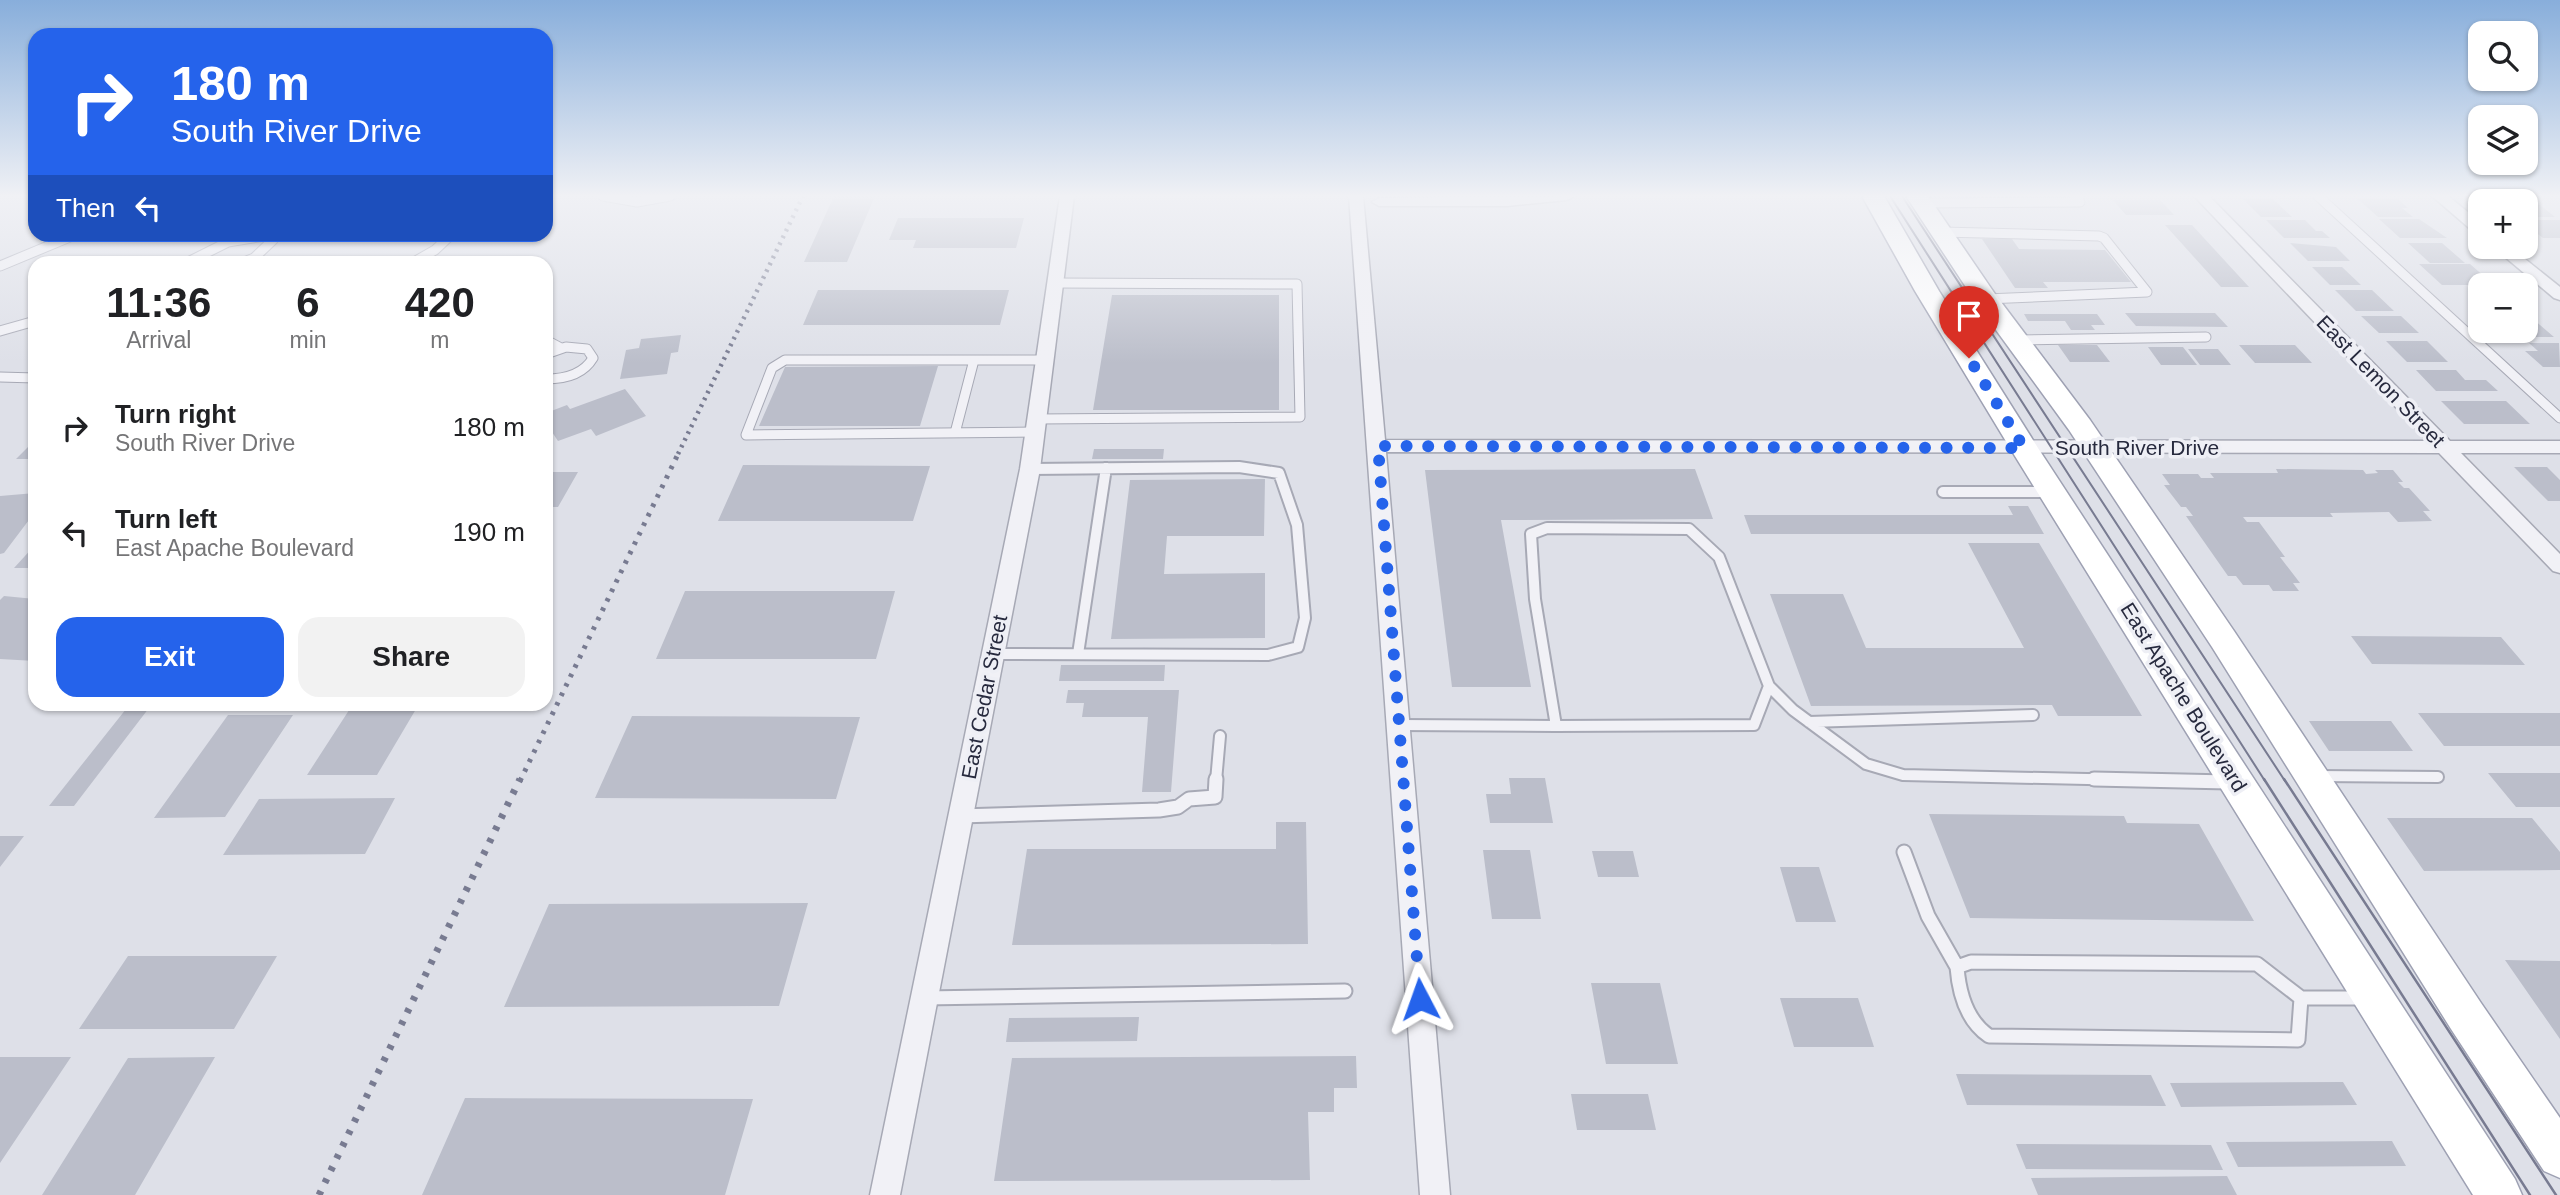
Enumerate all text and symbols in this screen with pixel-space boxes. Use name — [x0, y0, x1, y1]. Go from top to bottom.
map controls — [2468, 21, 2538, 343]
button: search — [2468, 21, 2538, 91]
icon: right — [56, 56, 147, 147]
text: 180 m — [171, 56, 310, 110]
button: layers — [2468, 105, 2538, 175]
text: South River Drive — [171, 113, 422, 149]
icon: left — [129, 189, 167, 227]
button: + — [2468, 189, 2538, 259]
text: Then — [56, 193, 115, 223]
button: − — [2468, 273, 2538, 343]
text: 11:36 — [106, 279, 211, 326]
text: 6 — [296, 279, 320, 326]
text: 420 — [405, 279, 475, 326]
pin — [1939, 286, 1999, 358]
icon: arrive — [1950, 297, 1988, 335]
street label: East Lemon Street — [2312, 310, 2450, 452]
text: Arrival — [126, 327, 191, 353]
text: min — [289, 327, 327, 353]
text: m — [430, 327, 449, 353]
text: Turn right — [115, 399, 236, 429]
icon: right — [56, 409, 94, 447]
text: 180 m — [453, 412, 525, 442]
text: South River Drive — [115, 430, 295, 456]
street label: South River Drive — [2055, 436, 2219, 459]
text: Turn left — [115, 504, 217, 534]
icon: left — [56, 514, 94, 552]
text: 190 m — [453, 517, 525, 547]
text: East Apache Boulevard — [115, 535, 354, 561]
street label: East Apache Boulevard — [2116, 598, 2252, 796]
street label: East Cedar Street — [957, 613, 1011, 781]
button: Exit — [56, 617, 284, 697]
button: Share — [298, 617, 525, 697]
position arrow — [1383, 962, 1457, 1036]

